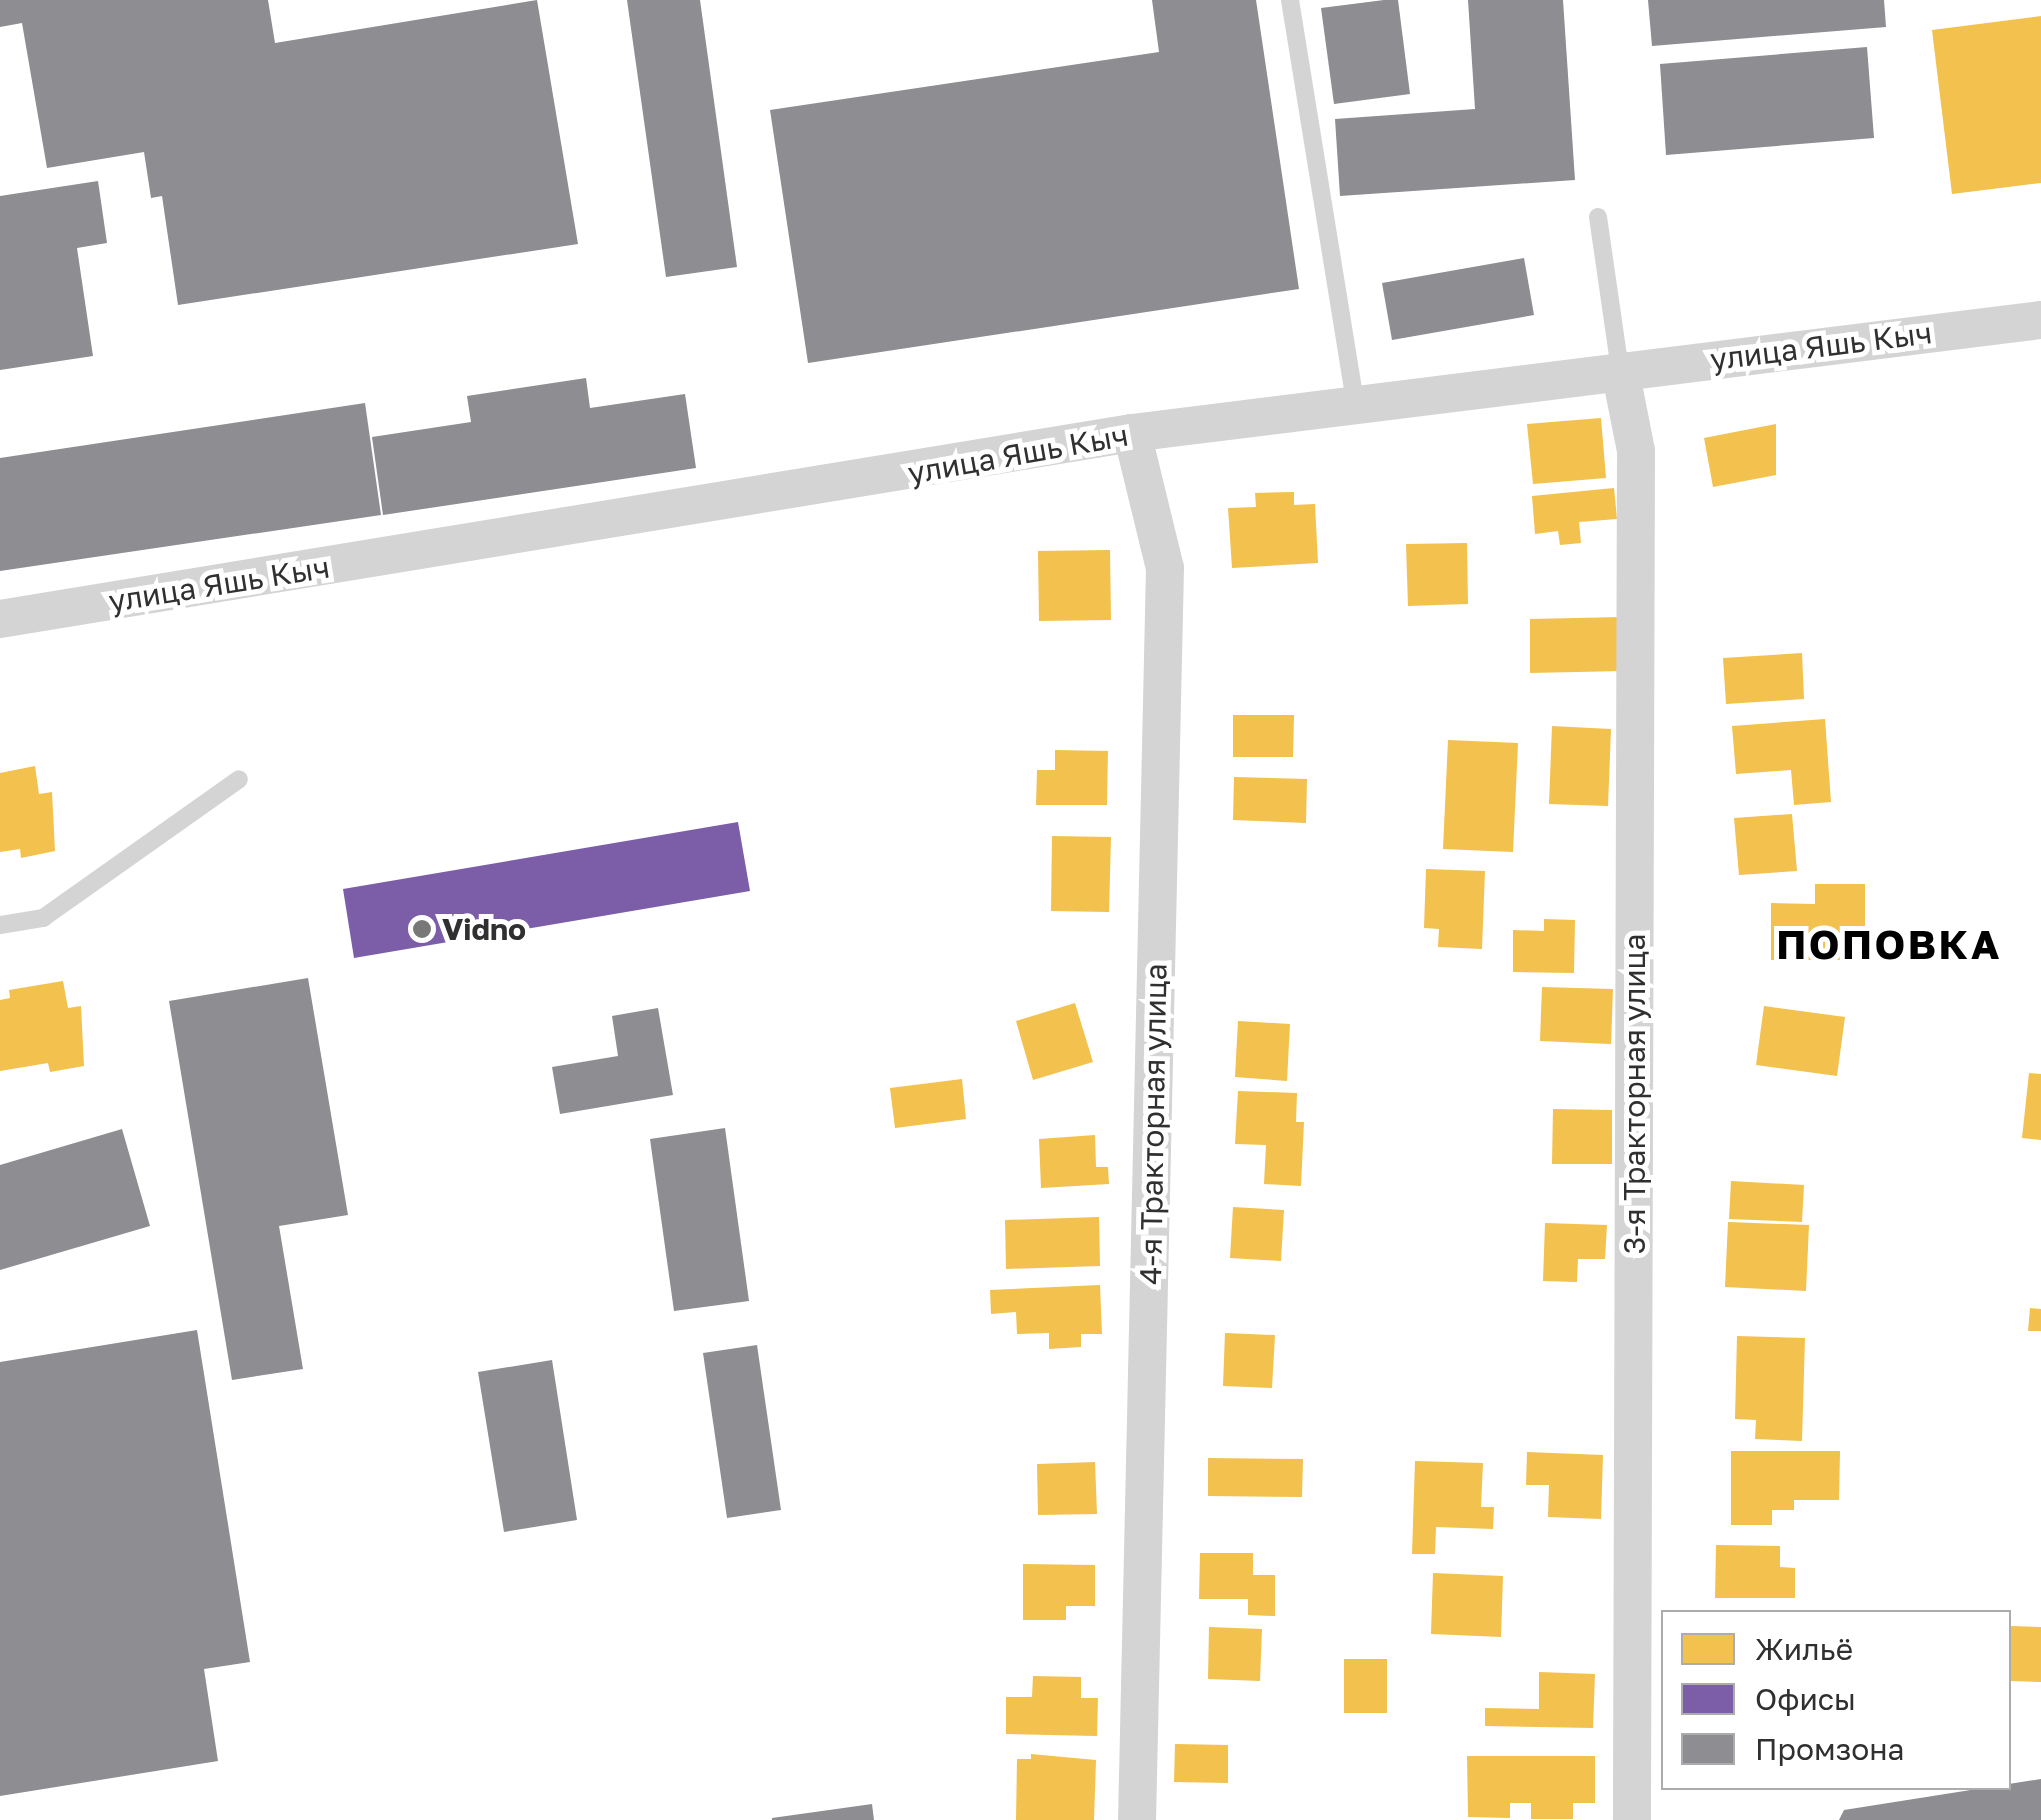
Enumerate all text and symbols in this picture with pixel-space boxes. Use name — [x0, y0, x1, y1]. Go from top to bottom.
street label: улица Яшь Кыч — [1708, 315, 1934, 377]
street label: улица Яшь Кыч — [905, 417, 1131, 491]
street label: улица Яшь Кыч — [106, 549, 332, 619]
place label: Vidno — [442, 911, 526, 947]
marker: Vidno — [411, 918, 433, 940]
district label: ПОПОВКА — [1776, 920, 2002, 968]
street label: 3-я Тракторная улица — [1616, 934, 1652, 1254]
street label: 4-я Тракторная улица — [1132, 963, 1174, 1285]
legend — [1661, 1610, 2011, 1790]
text: Жильё — [1755, 1631, 1853, 1667]
text: Офисы — [1755, 1681, 1856, 1717]
text: Промзона — [1755, 1731, 1905, 1767]

